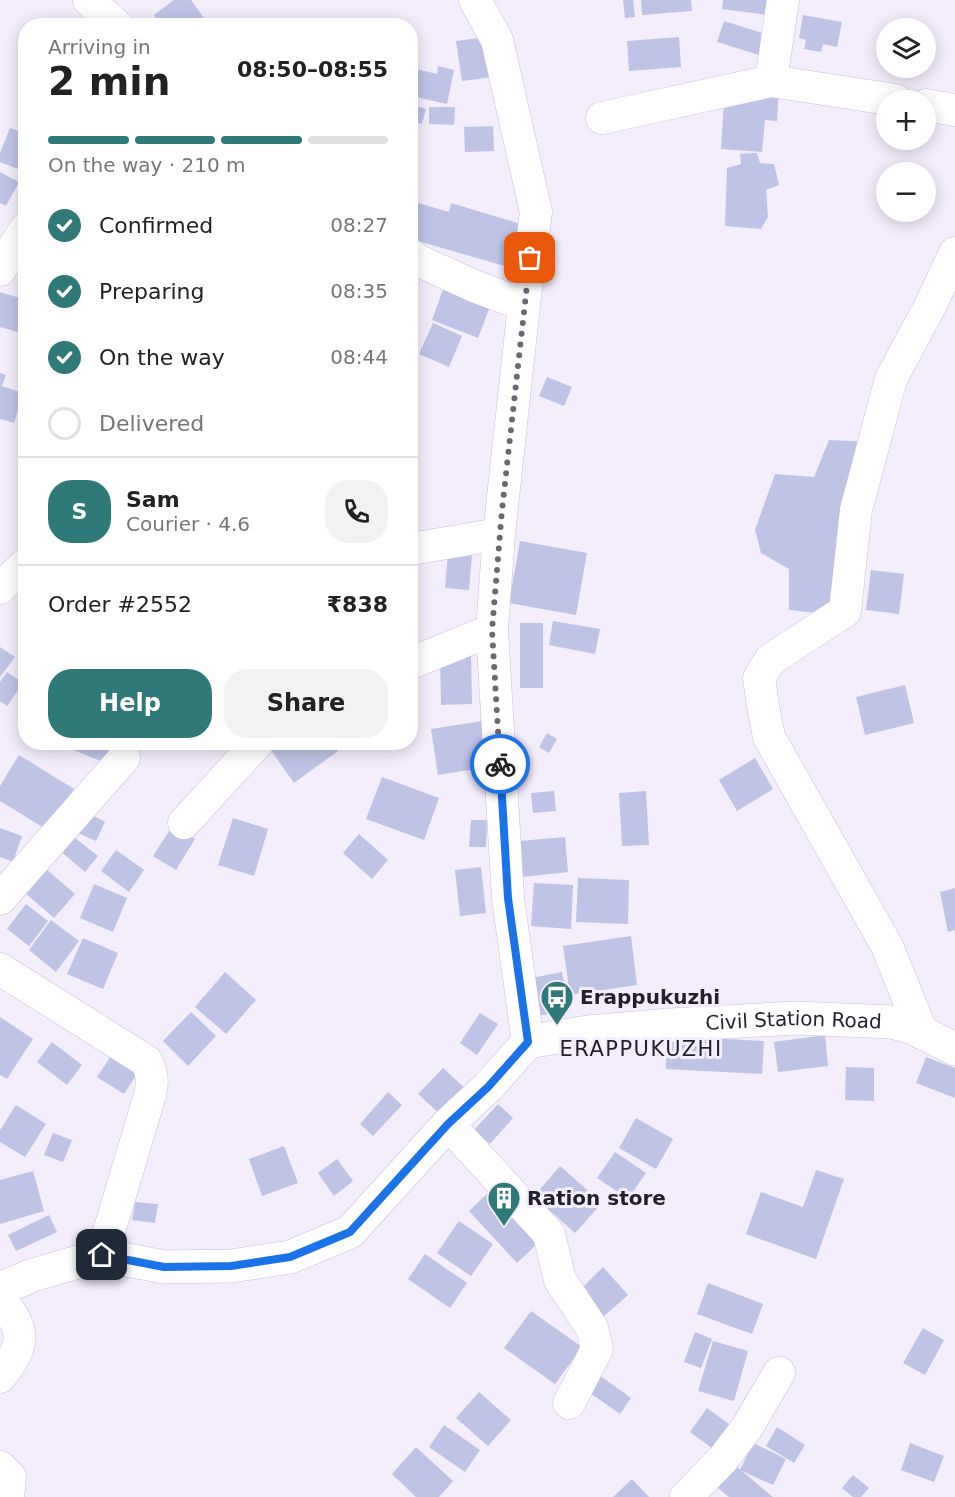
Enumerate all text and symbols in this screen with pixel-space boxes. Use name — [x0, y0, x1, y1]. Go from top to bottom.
map controls — [876, 18, 936, 222]
button: layers — [876, 18, 936, 78]
text: Arriving in — [48, 35, 151, 59]
text: 08:50–08:55 — [237, 57, 388, 82]
text: 2 min — [48, 59, 170, 104]
button: + — [876, 90, 936, 150]
text: On the way · 210 m — [48, 153, 246, 177]
button: − — [876, 162, 936, 222]
icon: check — [48, 209, 81, 242]
text: Confirmed — [99, 213, 213, 238]
text: 08:27 — [330, 213, 388, 237]
pin — [504, 232, 555, 283]
icon: bag — [513, 241, 546, 274]
icon: check — [48, 275, 81, 308]
text: Preparing — [99, 279, 205, 304]
text: 08:35 — [330, 279, 388, 303]
icon: check — [48, 341, 81, 374]
text: On the way — [99, 345, 225, 370]
text: 08:44 — [330, 345, 388, 369]
text: Delivered — [99, 411, 204, 436]
button: phone — [325, 480, 388, 543]
text: Sam — [126, 487, 180, 512]
text: S — [72, 499, 87, 524]
text: Courier · 4.6 — [126, 512, 250, 536]
text: Order #2552 — [48, 592, 192, 617]
text: ₹838 — [327, 592, 388, 617]
button: Help — [48, 669, 212, 738]
button: Share — [224, 669, 388, 738]
courier — [470, 734, 530, 794]
icon: bike — [484, 748, 517, 781]
bus stop icon: Erappukuzhi — [539, 979, 575, 1026]
place label: Erappukuzhi — [580, 985, 720, 1009]
street label: Civil Station Road — [705, 1006, 882, 1035]
district label: ERAPPUKUZHI — [559, 1037, 723, 1061]
building icon: Ration store — [486, 1180, 522, 1227]
place label: Ration store — [527, 1186, 666, 1210]
pin — [76, 1229, 127, 1280]
icon: home — [85, 1238, 118, 1271]

